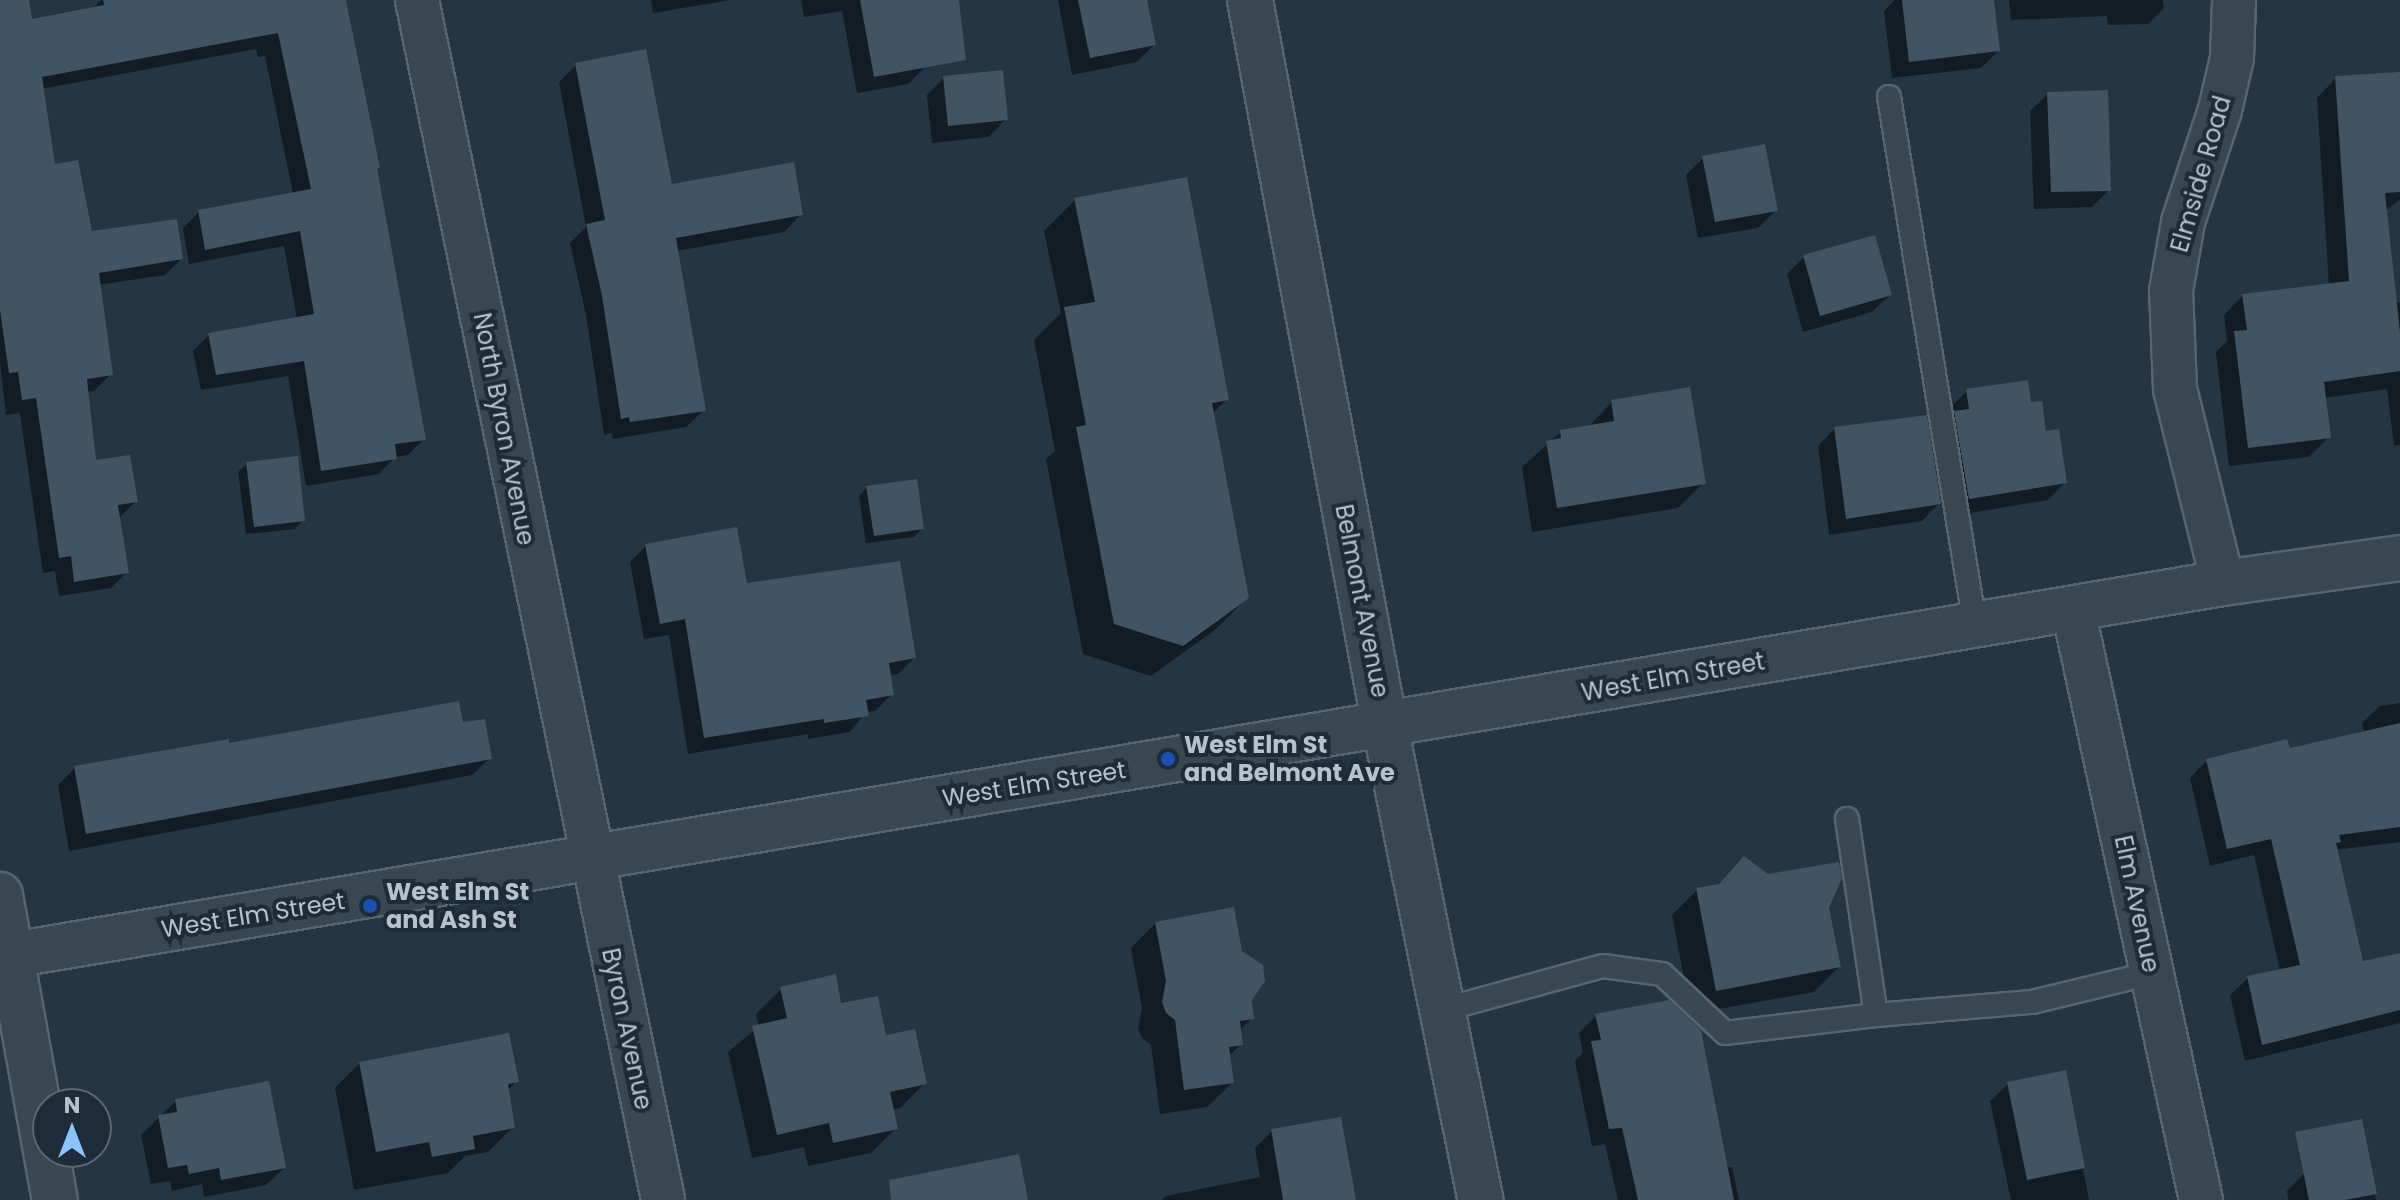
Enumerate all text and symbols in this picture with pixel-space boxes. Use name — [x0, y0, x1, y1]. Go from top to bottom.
street label: Elmside Road — [2165, 93, 2237, 255]
street label: North Byron Avenue — [467, 310, 541, 548]
street label: Belmont Avenue — [1329, 502, 1395, 700]
street label: West Elm Street — [1579, 647, 1767, 707]
place label: West Elm St and Belmont Ave — [1184, 731, 1395, 787]
marker: West Elm St and Belmont Ave — [1159, 750, 1177, 768]
street label: West Elm Street — [940, 755, 1128, 813]
street label: Elm Avenue — [2108, 833, 2166, 975]
place label: West Elm St and Ash St — [386, 878, 529, 934]
street label: West Elm Street — [159, 886, 347, 944]
marker: West Elm St and Ash St — [361, 897, 379, 915]
street label: Byron Avenue — [596, 946, 658, 1112]
north arrow — [32, 1088, 112, 1168]
text: N — [64, 1090, 80, 1121]

